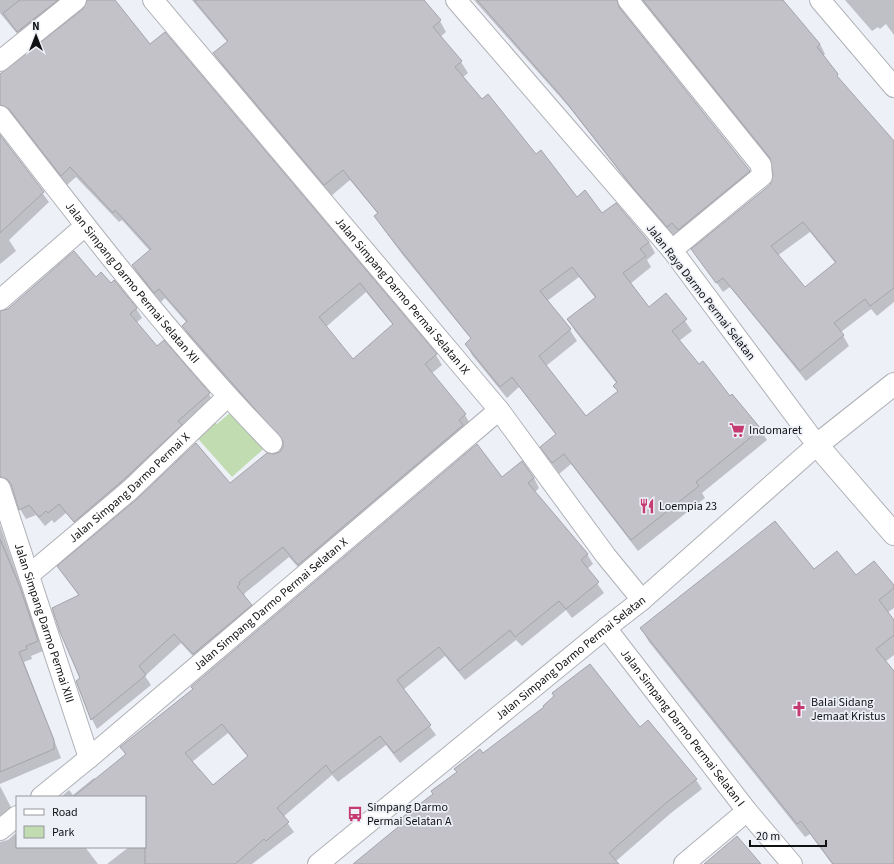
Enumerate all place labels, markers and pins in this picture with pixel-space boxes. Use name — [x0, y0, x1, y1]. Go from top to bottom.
supermarket icon: Indomaret — [728, 421, 746, 439]
place label: Indomaret — [749, 422, 802, 439]
restaurant icon: Loempia 23 — [638, 497, 656, 515]
place label: Loempia 23 — [659, 498, 717, 515]
place label: Balai Sidang Jemaat Kristus — [811, 694, 886, 725]
church icon: Balai Sidang Jemaat Kristus — [790, 700, 808, 718]
place label: Simpang Darmo Permai Selatan A — [367, 799, 452, 830]
bus stop icon: Simpang Darmo Permai Selatan A — [346, 805, 364, 823]

